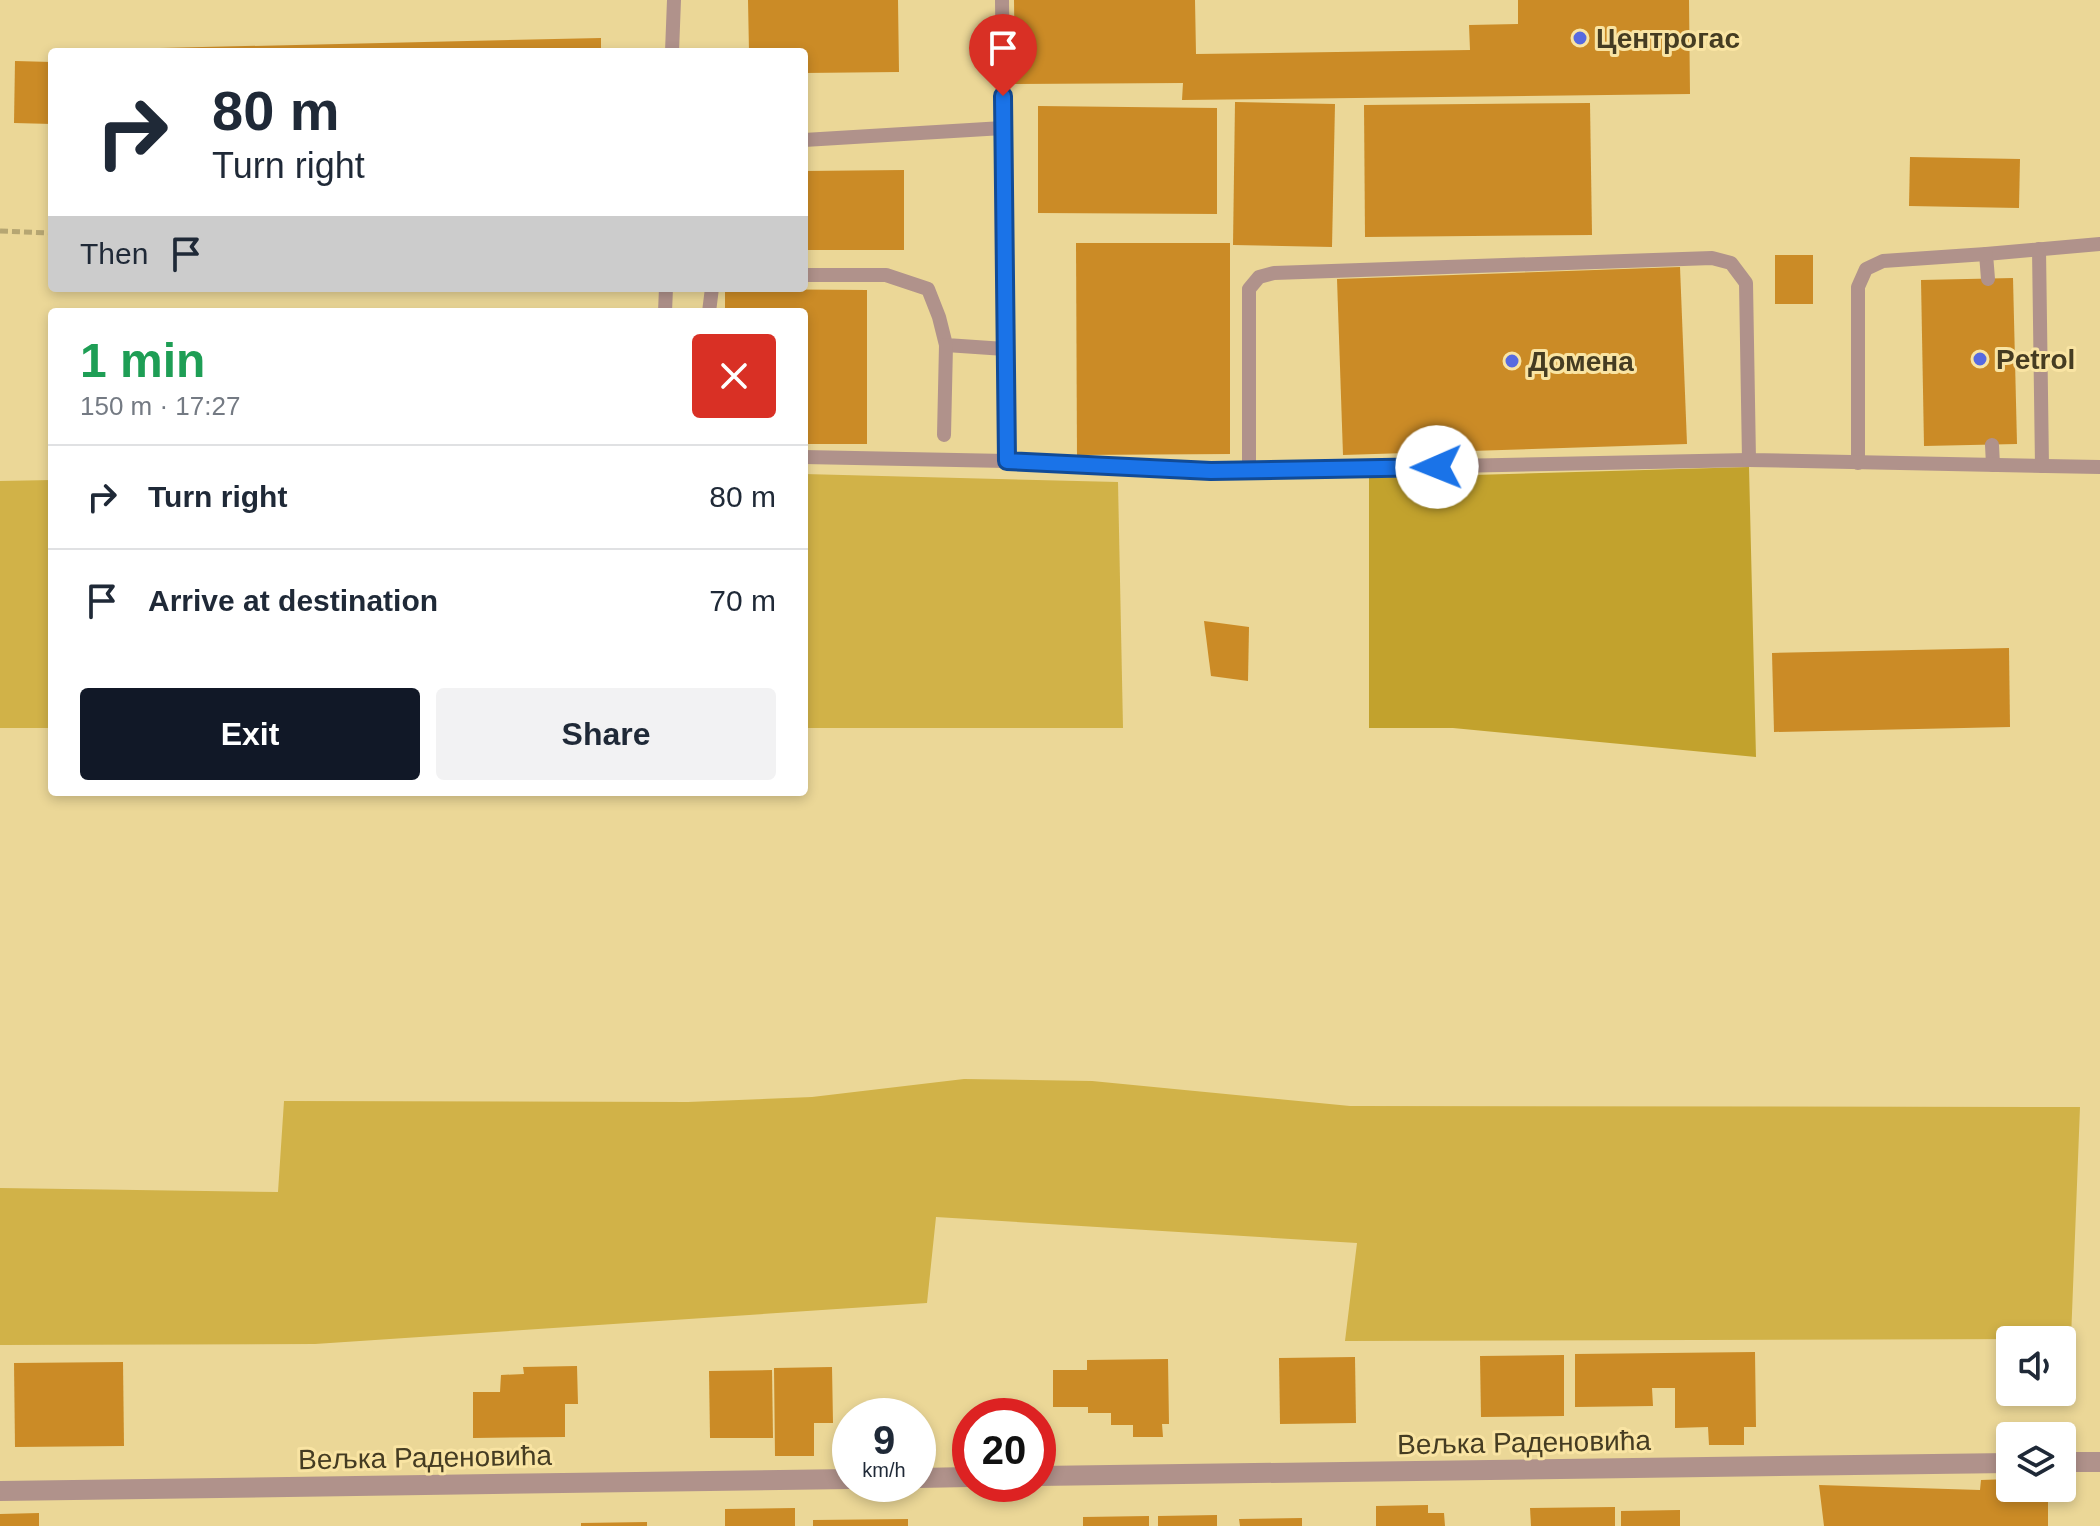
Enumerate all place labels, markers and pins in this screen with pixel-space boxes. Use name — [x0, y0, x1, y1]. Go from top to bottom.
pin — [969, 14.0, 1037, 96]
place label: Центрогас — [1596, 23, 1740, 54]
marker: Центрогас — [1571, 29, 1589, 47]
place label: Petrol — [1996, 344, 2075, 375]
place label: Домена — [1528, 346, 1634, 377]
marker: Petrol — [1971, 350, 1989, 368]
marker: Домена — [1503, 352, 1521, 370]

